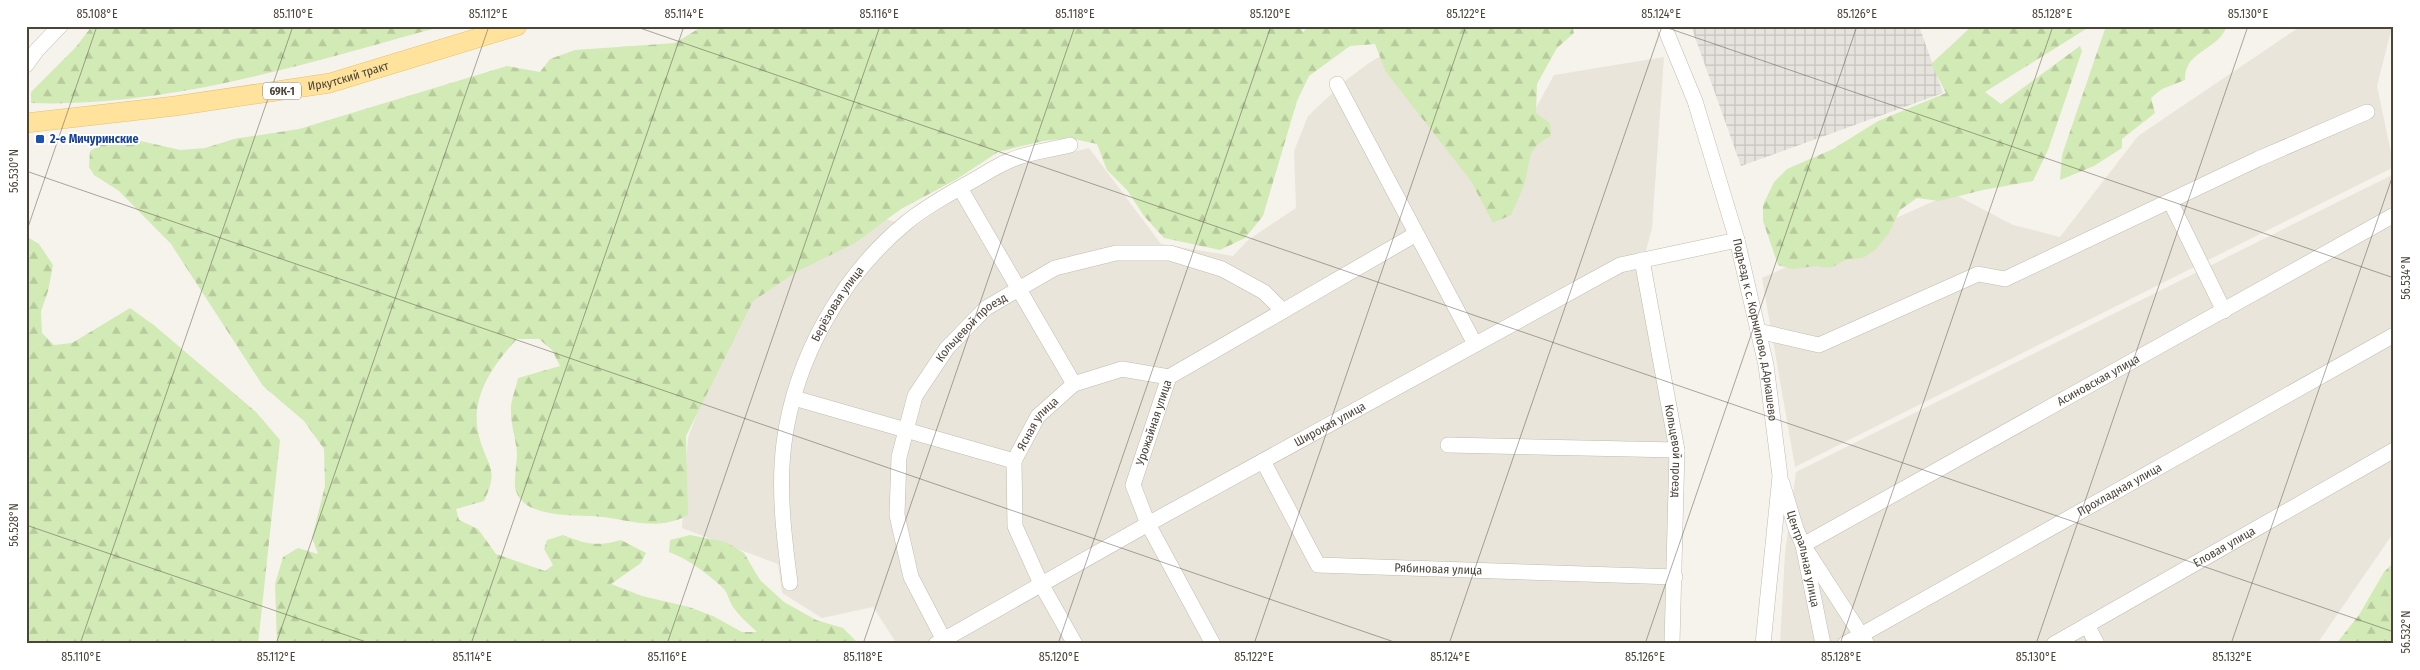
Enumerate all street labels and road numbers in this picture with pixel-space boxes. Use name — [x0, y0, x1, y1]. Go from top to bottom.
street label: Иркутский тракт — [307, 58, 391, 93]
road number: 69К-1 — [263, 82, 301, 100]
street label: Подъезд к с. Корнилово, д.Аркашево — [1730, 237, 1780, 422]
street label: Берёзовая улица — [808, 263, 867, 344]
street label: Кольцевой проезд — [933, 290, 1010, 364]
street label: Асиновская улица — [2055, 352, 2142, 409]
street label: Урожайная улица — [1133, 378, 1175, 468]
street label: Ясная улица — [1014, 394, 1061, 453]
street label: Широкая улица — [1292, 399, 1368, 449]
street label: Кольцевой проезд — [1662, 403, 1684, 498]
street label: Прохладная улица — [2075, 460, 2164, 519]
street label: Центральная улица — [1784, 509, 1822, 608]
street label: Еловая улица — [2191, 524, 2258, 570]
street label: Рябиновая улица — [1394, 561, 1483, 578]

